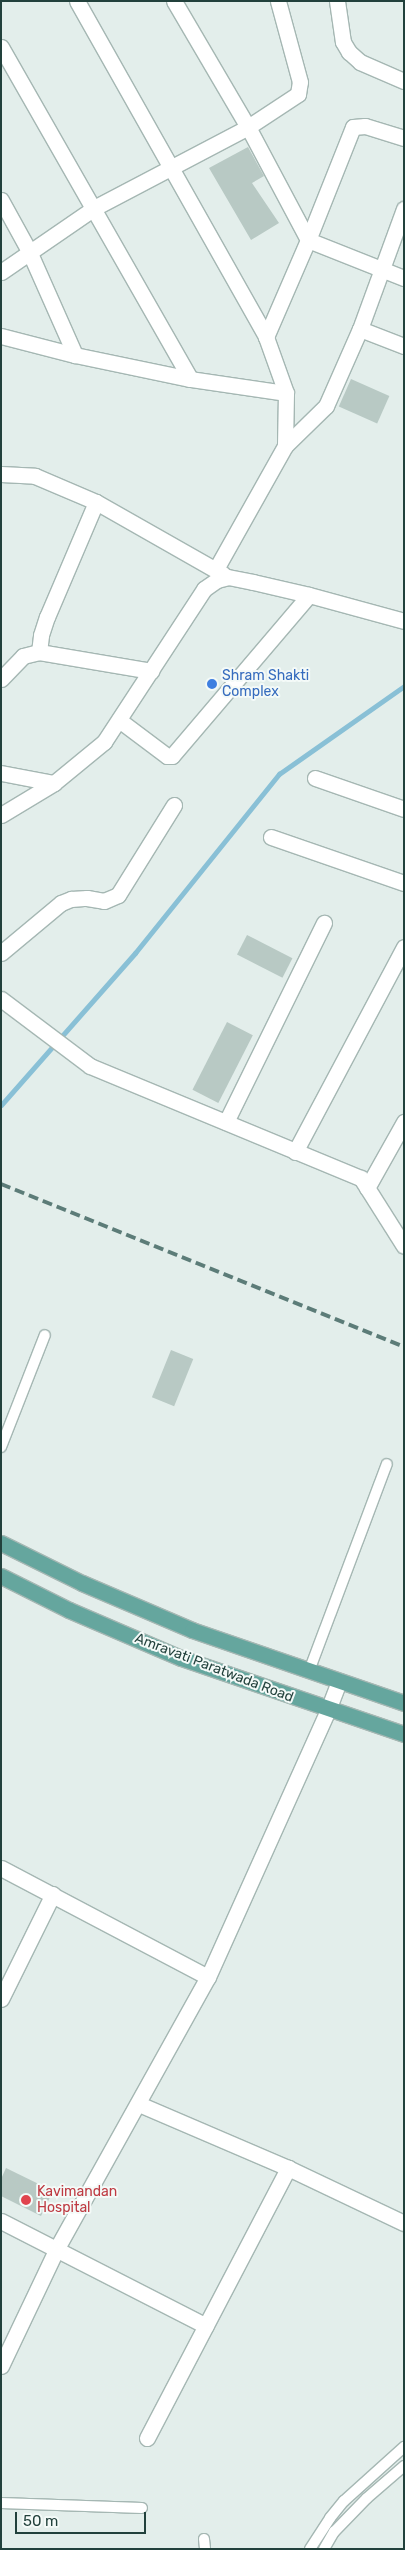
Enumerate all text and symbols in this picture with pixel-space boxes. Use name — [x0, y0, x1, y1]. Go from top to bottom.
place label: Shram Shakti Complex — [222, 668, 309, 700]
marker: Shram Shakti Complex — [206, 678, 218, 690]
street label: Amravati Paratwada Road — [132, 1630, 296, 1706]
place label: Kavimandan Hospital — [37, 2184, 117, 2216]
marker: Kavimandan Hospital — [19, 2193, 33, 2207]
scale bar — [18, 2502, 149, 2534]
text: 50 m — [23, 2512, 58, 2530]

